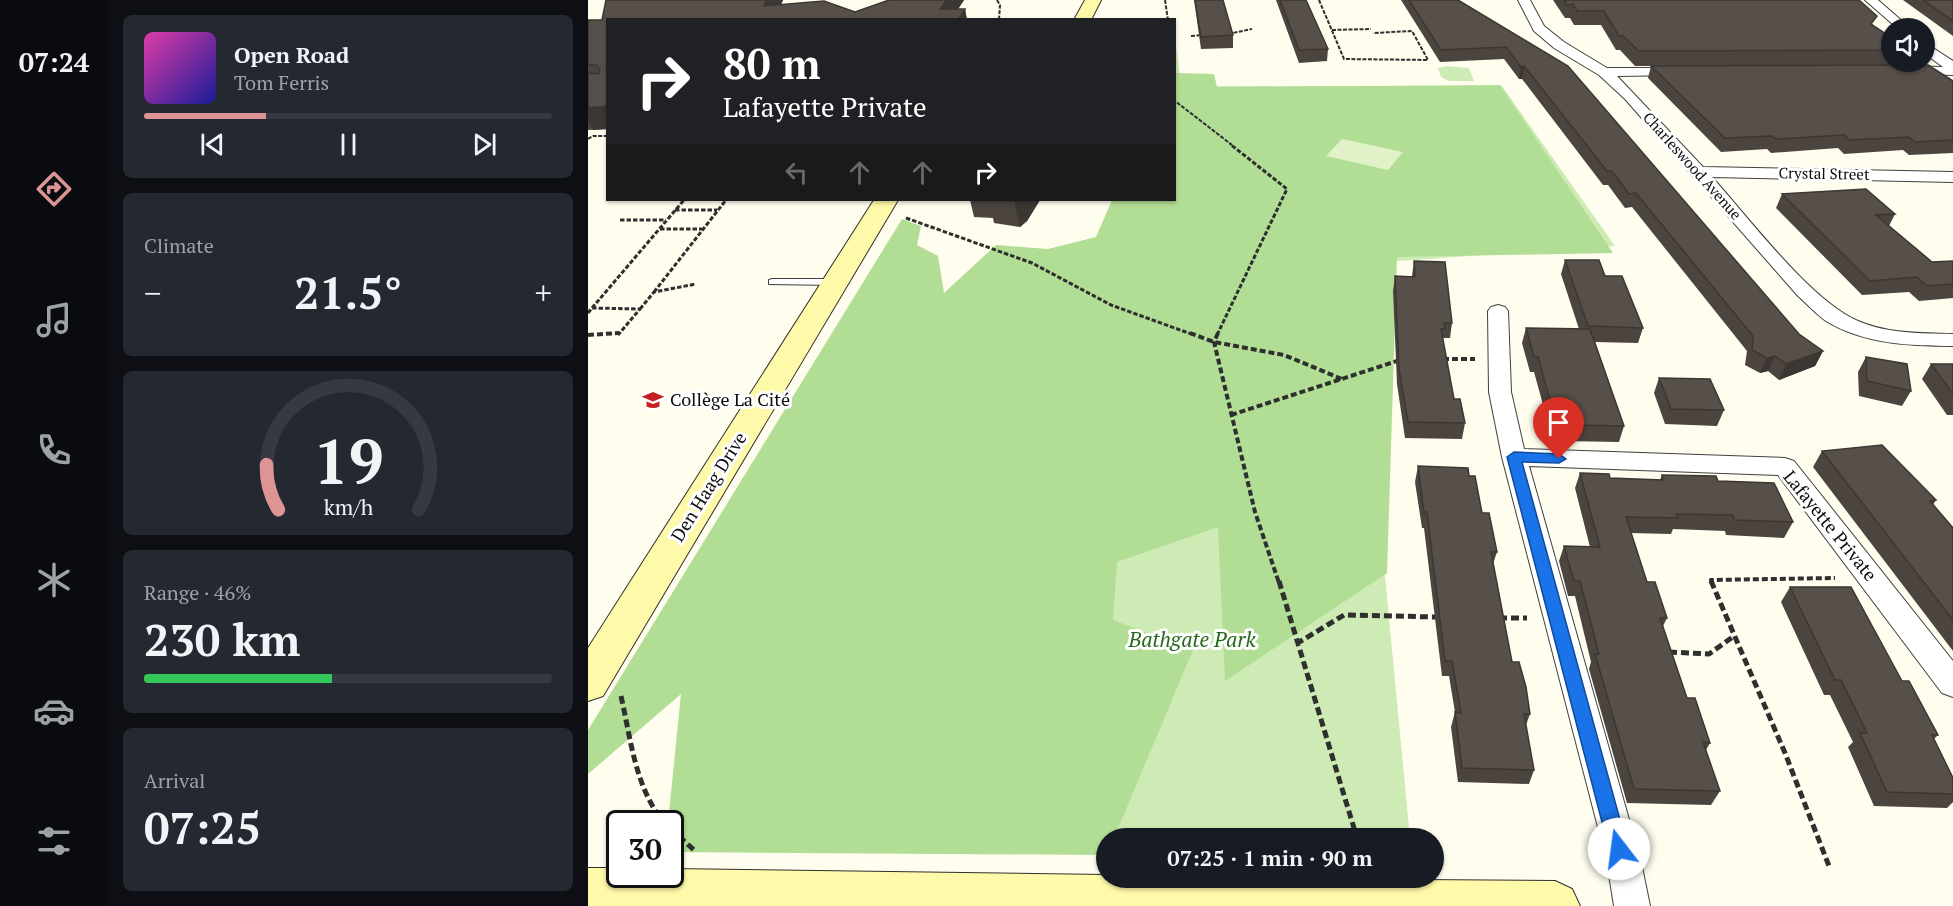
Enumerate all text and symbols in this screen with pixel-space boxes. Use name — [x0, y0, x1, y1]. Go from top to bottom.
map controls — [1881, 18, 1935, 72]
button: sound — [1881, 18, 1935, 72]
text: 80 m — [723, 35, 821, 91]
text: Open Road — [234, 40, 349, 69]
icon: right — [624, 42, 702, 120]
text: 07:24 — [19, 44, 89, 80]
text: Tom Ferris — [234, 69, 329, 96]
text: Lafayette Private — [723, 89, 927, 125]
street label: Charleswood Avenue — [1639, 107, 1747, 223]
icon: previous — [196, 128, 229, 161]
icon: pause — [332, 128, 365, 161]
icon: next — [468, 128, 501, 161]
icon: left — [780, 156, 813, 189]
icon: ahead — [843, 156, 876, 189]
icon: ahead — [906, 156, 939, 189]
icon: right — [969, 156, 1002, 189]
street label: Crystal Street — [1778, 162, 1870, 184]
icon: directions — [33, 168, 75, 210]
text: Climate — [144, 232, 214, 259]
text: 21.5° — [294, 262, 402, 322]
text: − — [144, 271, 162, 314]
text: + — [534, 271, 552, 314]
icon: music — [33, 299, 75, 341]
place label: Collège La Cité — [670, 387, 790, 411]
school or university icon: Collège La Cité — [641, 388, 665, 412]
pin — [1533, 397, 1584, 459]
icon: arrive — [1542, 406, 1575, 439]
text: 19 — [313, 419, 383, 502]
street label: Den Haag Drive — [665, 427, 751, 546]
icon: phone — [33, 429, 75, 471]
street label: Lafayette Private — [1779, 465, 1883, 586]
text: km/h — [323, 493, 373, 521]
icon: climate — [33, 559, 75, 601]
text: Range · 46% — [144, 579, 251, 606]
text: 230 km — [144, 609, 300, 669]
park label: Bathgate Park — [1127, 625, 1256, 653]
icon: car — [33, 690, 75, 732]
text: Arrival — [144, 767, 205, 794]
text: 07:25 — [144, 797, 261, 857]
speed limit sign: 30 — [606, 810, 684, 888]
position arrow — [1587, 817, 1651, 881]
icon: filters — [33, 820, 75, 862]
text: 07:25 · 1 min · 90 m — [1167, 843, 1373, 872]

